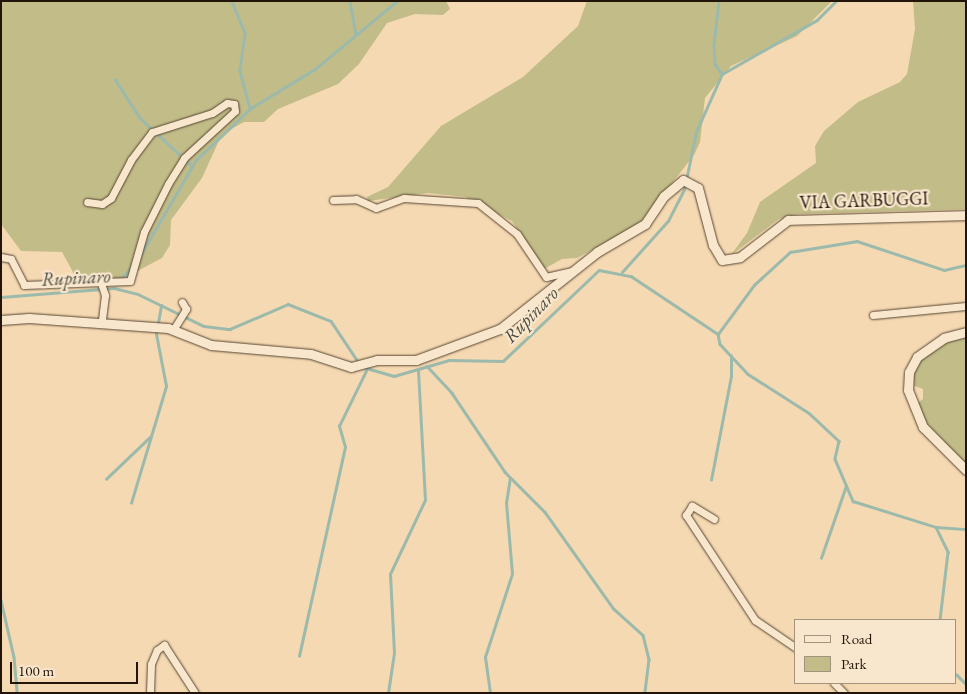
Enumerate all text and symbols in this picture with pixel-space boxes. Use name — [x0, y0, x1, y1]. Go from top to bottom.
street label: VIA GARBUGGI — [799, 188, 929, 214]
water label: Rupinaro — [41, 265, 111, 291]
water label: Rupinaro — [499, 282, 563, 348]
legend — [794, 619, 957, 684]
text: Road — [841, 629, 872, 648]
scale bar — [12, 652, 140, 684]
text: Park — [841, 654, 867, 673]
text: 100 m — [18, 661, 54, 680]

